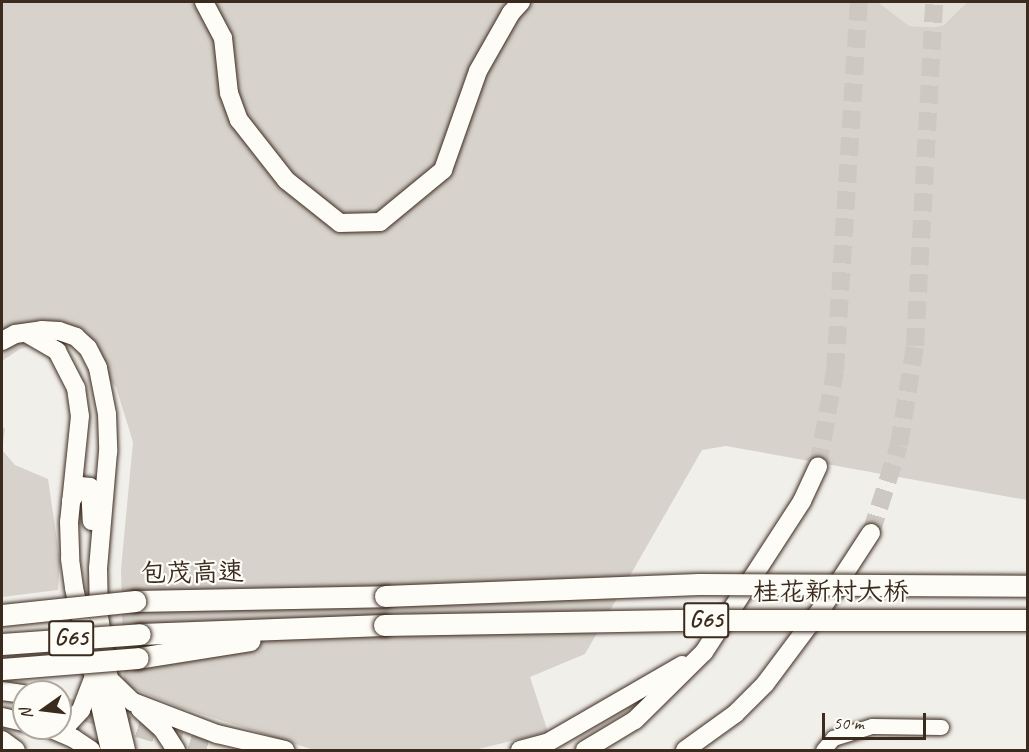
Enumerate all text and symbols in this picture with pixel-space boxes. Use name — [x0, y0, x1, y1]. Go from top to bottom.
street label: 包茂高速 — [140, 556, 244, 590]
street label: 桂花新村大桥 — [753, 576, 909, 608]
road number: G65 — [682, 599, 730, 641]
road number: G65 — [47, 617, 95, 659]
north arrow — [12, 680, 72, 740]
scale bar — [825, 701, 928, 739]
text: N — [16, 707, 37, 721]
text: 50 m — [833, 712, 864, 734]

